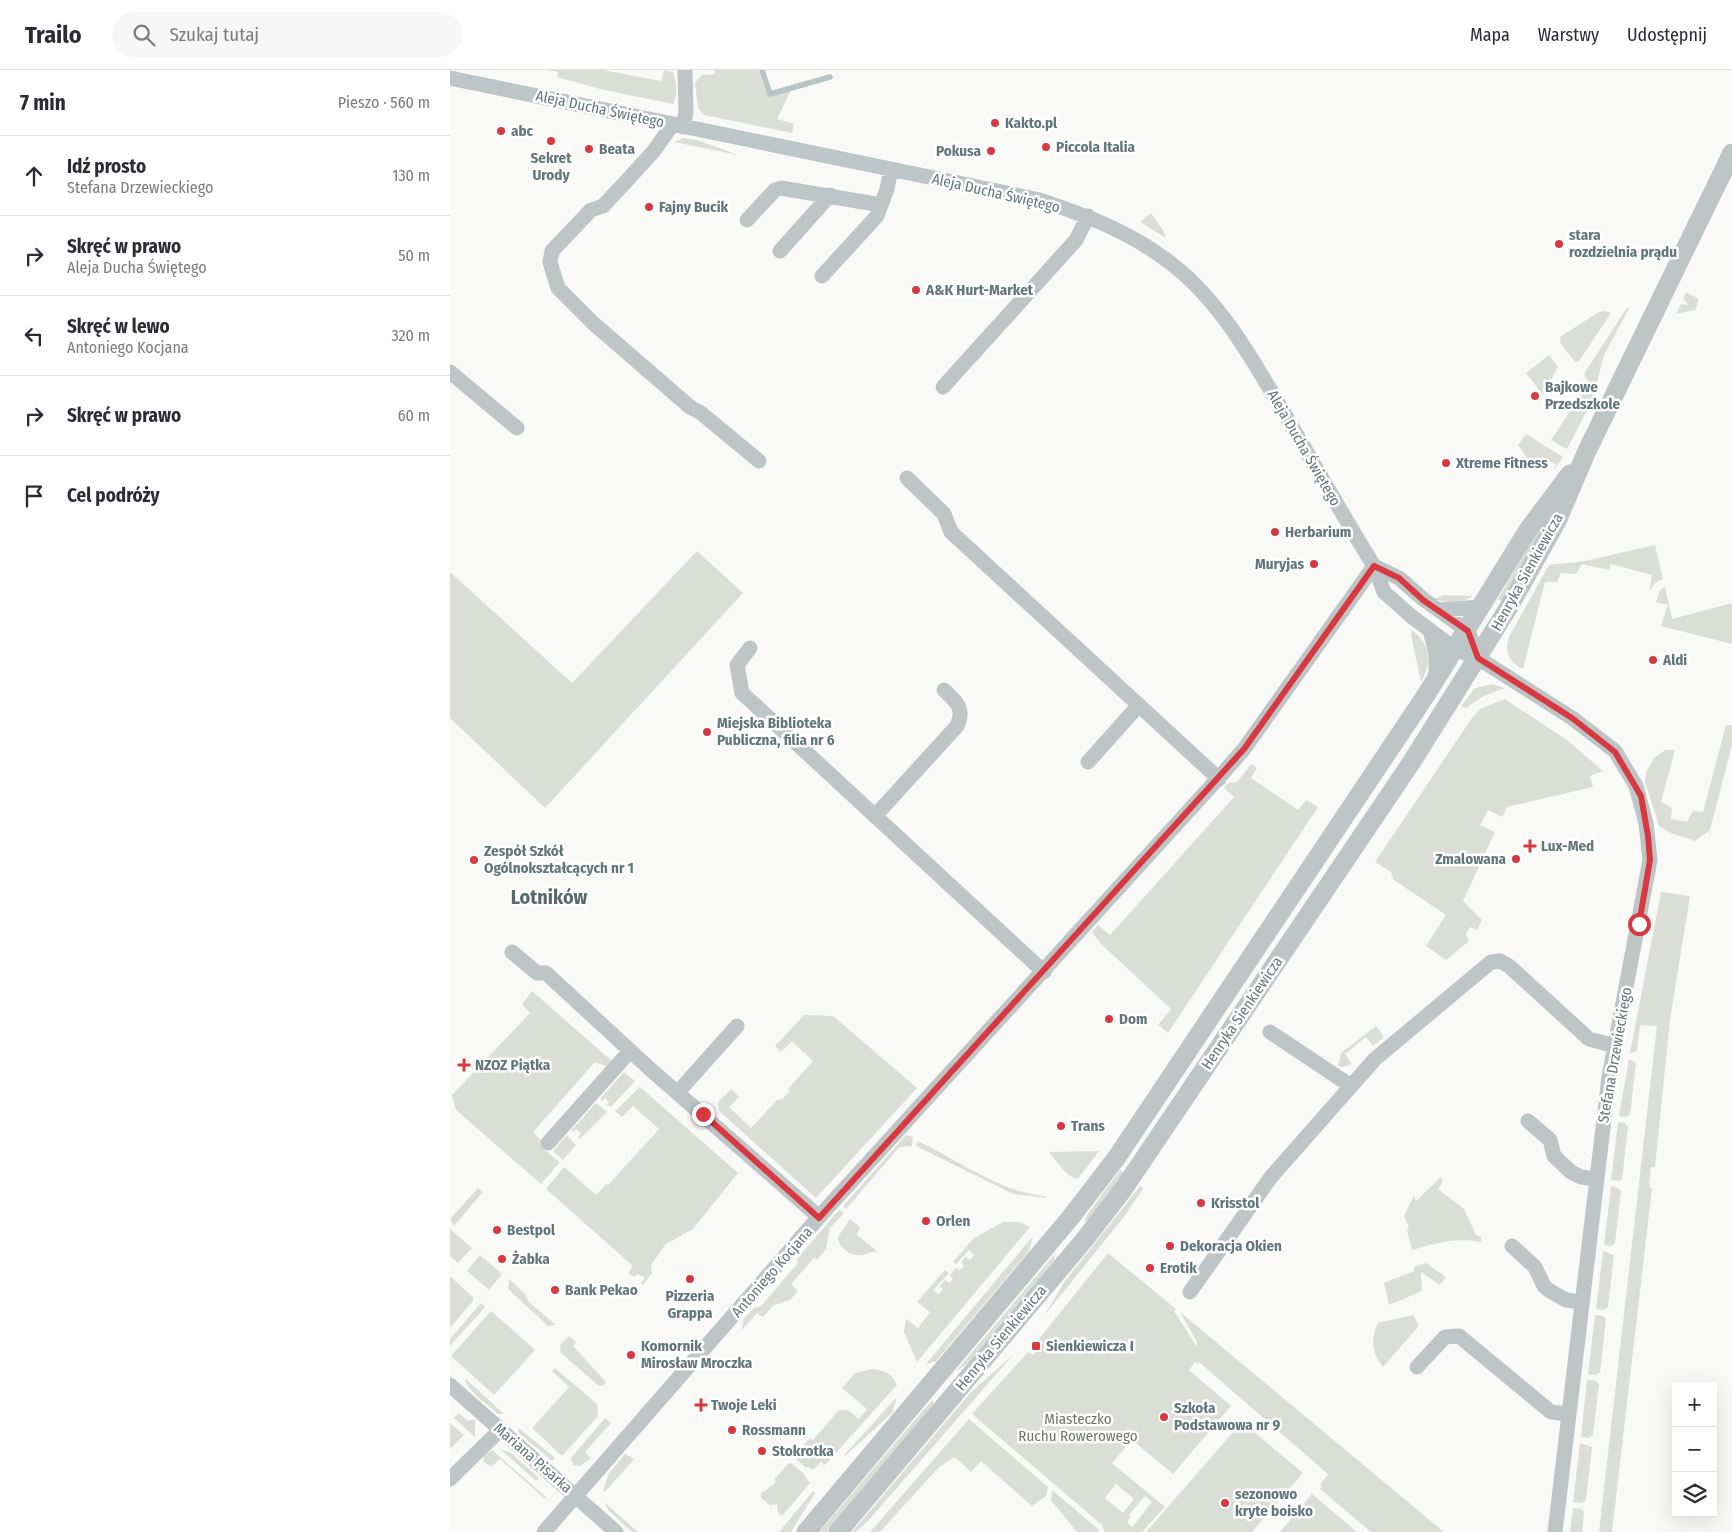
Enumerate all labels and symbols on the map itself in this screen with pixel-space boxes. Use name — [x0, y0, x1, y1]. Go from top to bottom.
street label: Aleja Ducha Świętego — [534, 87, 666, 131]
place label: Kakto.pl — [1005, 114, 1058, 132]
marker: Kakto.pl — [989, 117, 1001, 129]
place label: abc — [511, 122, 534, 140]
marker: abc — [495, 125, 507, 137]
marker: Sekret Urody — [545, 135, 557, 147]
place label: Piccola Italia — [1056, 138, 1136, 156]
place label: Beata — [599, 140, 635, 158]
marker: Piccola Italia — [1040, 141, 1052, 153]
place label: Pokusa — [936, 142, 982, 160]
marker: Beata — [583, 143, 595, 155]
marker: Pokusa — [985, 145, 997, 157]
place label: Sekret Urody — [531, 149, 572, 184]
street label: Aleja Ducha Świętego — [930, 170, 1062, 217]
place label: Fajny Bucik — [659, 198, 729, 216]
marker: Fajny Bucik — [643, 201, 655, 213]
place label: stara rozdzielnia prądu — [1569, 226, 1677, 261]
marker: stara rozdzielnia prądu — [1553, 238, 1565, 250]
place label: A&K Hurt-Market — [925, 281, 1034, 299]
marker: A&K Hurt-Market — [910, 284, 922, 296]
place label: Bajkowe Przedszkole — [1545, 378, 1620, 413]
street label: Aleja Ducha Świętego — [1263, 387, 1345, 509]
marker: Bajkowe Przedszkole — [1529, 390, 1541, 402]
place label: Xtreme Fitness — [1455, 454, 1548, 472]
marker: Xtreme Fitness — [1440, 457, 1452, 469]
street label: Henryka Sienkiewicza — [1487, 510, 1567, 634]
place label: Herbarium — [1285, 523, 1351, 541]
marker: Herbarium — [1269, 526, 1281, 538]
place label: Muryjas — [1255, 555, 1304, 573]
marker: Muryjas — [1308, 558, 1320, 570]
place label: Aldi — [1662, 651, 1687, 669]
marker: Aldi — [1647, 654, 1659, 666]
place label: Miejska Biblioteka Publiczna, filia nr 6 — [717, 714, 835, 749]
marker: Miejska Biblioteka Publiczna, filia nr 6 — [701, 726, 713, 738]
place label: Lux-Med — [1541, 837, 1594, 855]
marker: Lux-Med — [1523, 839, 1537, 853]
place label: Zespół Szkół Ogólnokształcących nr 1 — [484, 842, 634, 877]
place label: Zmalowana — [1435, 850, 1507, 868]
marker: Zmalowana — [1510, 853, 1522, 865]
marker: Zespół Szkół Ogólnokształcących nr 1 — [468, 854, 480, 866]
district label: Lotników — [511, 885, 588, 909]
route start — [1628, 913, 1651, 936]
street label: Henryka Sienkiewicza — [1198, 953, 1286, 1073]
street label: Stefana Drzewieckiego — [1594, 986, 1636, 1124]
place label: Dom — [1119, 1010, 1147, 1028]
marker: Dom — [1103, 1013, 1115, 1025]
place label: NZOZ Piątka — [475, 1056, 551, 1074]
marker: NZOZ Piątka — [457, 1058, 471, 1072]
route end — [692, 1103, 715, 1126]
place label: Trans — [1071, 1117, 1105, 1135]
marker: Trans — [1055, 1120, 1067, 1132]
place label: Krisstol — [1211, 1194, 1260, 1212]
marker: Krisstol — [1195, 1197, 1207, 1209]
place label: Orlen — [936, 1212, 971, 1230]
marker: Orlen — [920, 1215, 932, 1227]
place label: Bestpol — [507, 1221, 556, 1239]
street label: Antoniego Kocjana — [728, 1223, 816, 1321]
marker: Bestpol — [491, 1224, 503, 1236]
place label: Dekoracja Okien — [1180, 1237, 1282, 1255]
marker: Dekoracja Okien — [1164, 1240, 1176, 1252]
place label: Żabka — [512, 1250, 550, 1268]
marker: Żabka — [496, 1253, 508, 1265]
place label: Erotik — [1160, 1259, 1197, 1277]
marker: Erotik — [1144, 1262, 1156, 1274]
marker: Pizzeria Grappa — [684, 1273, 696, 1285]
place label: Bank Pekao — [565, 1281, 638, 1299]
street label: Henryka Sienkiewicza — [952, 1282, 1050, 1394]
marker: Bank Pekao — [549, 1284, 561, 1296]
place label: Pizzeria Grappa — [666, 1287, 715, 1322]
place label: Komornik Mirosław Mroczka — [641, 1337, 753, 1372]
place label: Sienkiewicza I — [1046, 1337, 1134, 1355]
marker: Sienkiewicza I — [1030, 1340, 1042, 1352]
marker: Komornik Mirosław Mroczka — [625, 1349, 637, 1361]
place label: Twoje Leki — [711, 1396, 777, 1414]
marker: Twoje Leki — [695, 1399, 707, 1411]
place label: Szkoła Podstawowa nr 9 — [1174, 1399, 1280, 1434]
park label: Miasteczko Ruchu Rowerowego — [1018, 1410, 1138, 1445]
marker: Szkoła Podstawowa nr 9 — [1158, 1411, 1170, 1423]
street label: Mariana Pisarka — [490, 1419, 576, 1497]
place label: Rossmann — [742, 1421, 806, 1439]
marker: Rossmann — [726, 1424, 738, 1436]
place label: Stokrotka — [772, 1442, 834, 1460]
marker: Stokrotka — [756, 1445, 768, 1457]
place label: sezonowo kryte boisko — [1235, 1485, 1313, 1520]
marker: sezonowo kryte boisko — [1219, 1497, 1231, 1509]

